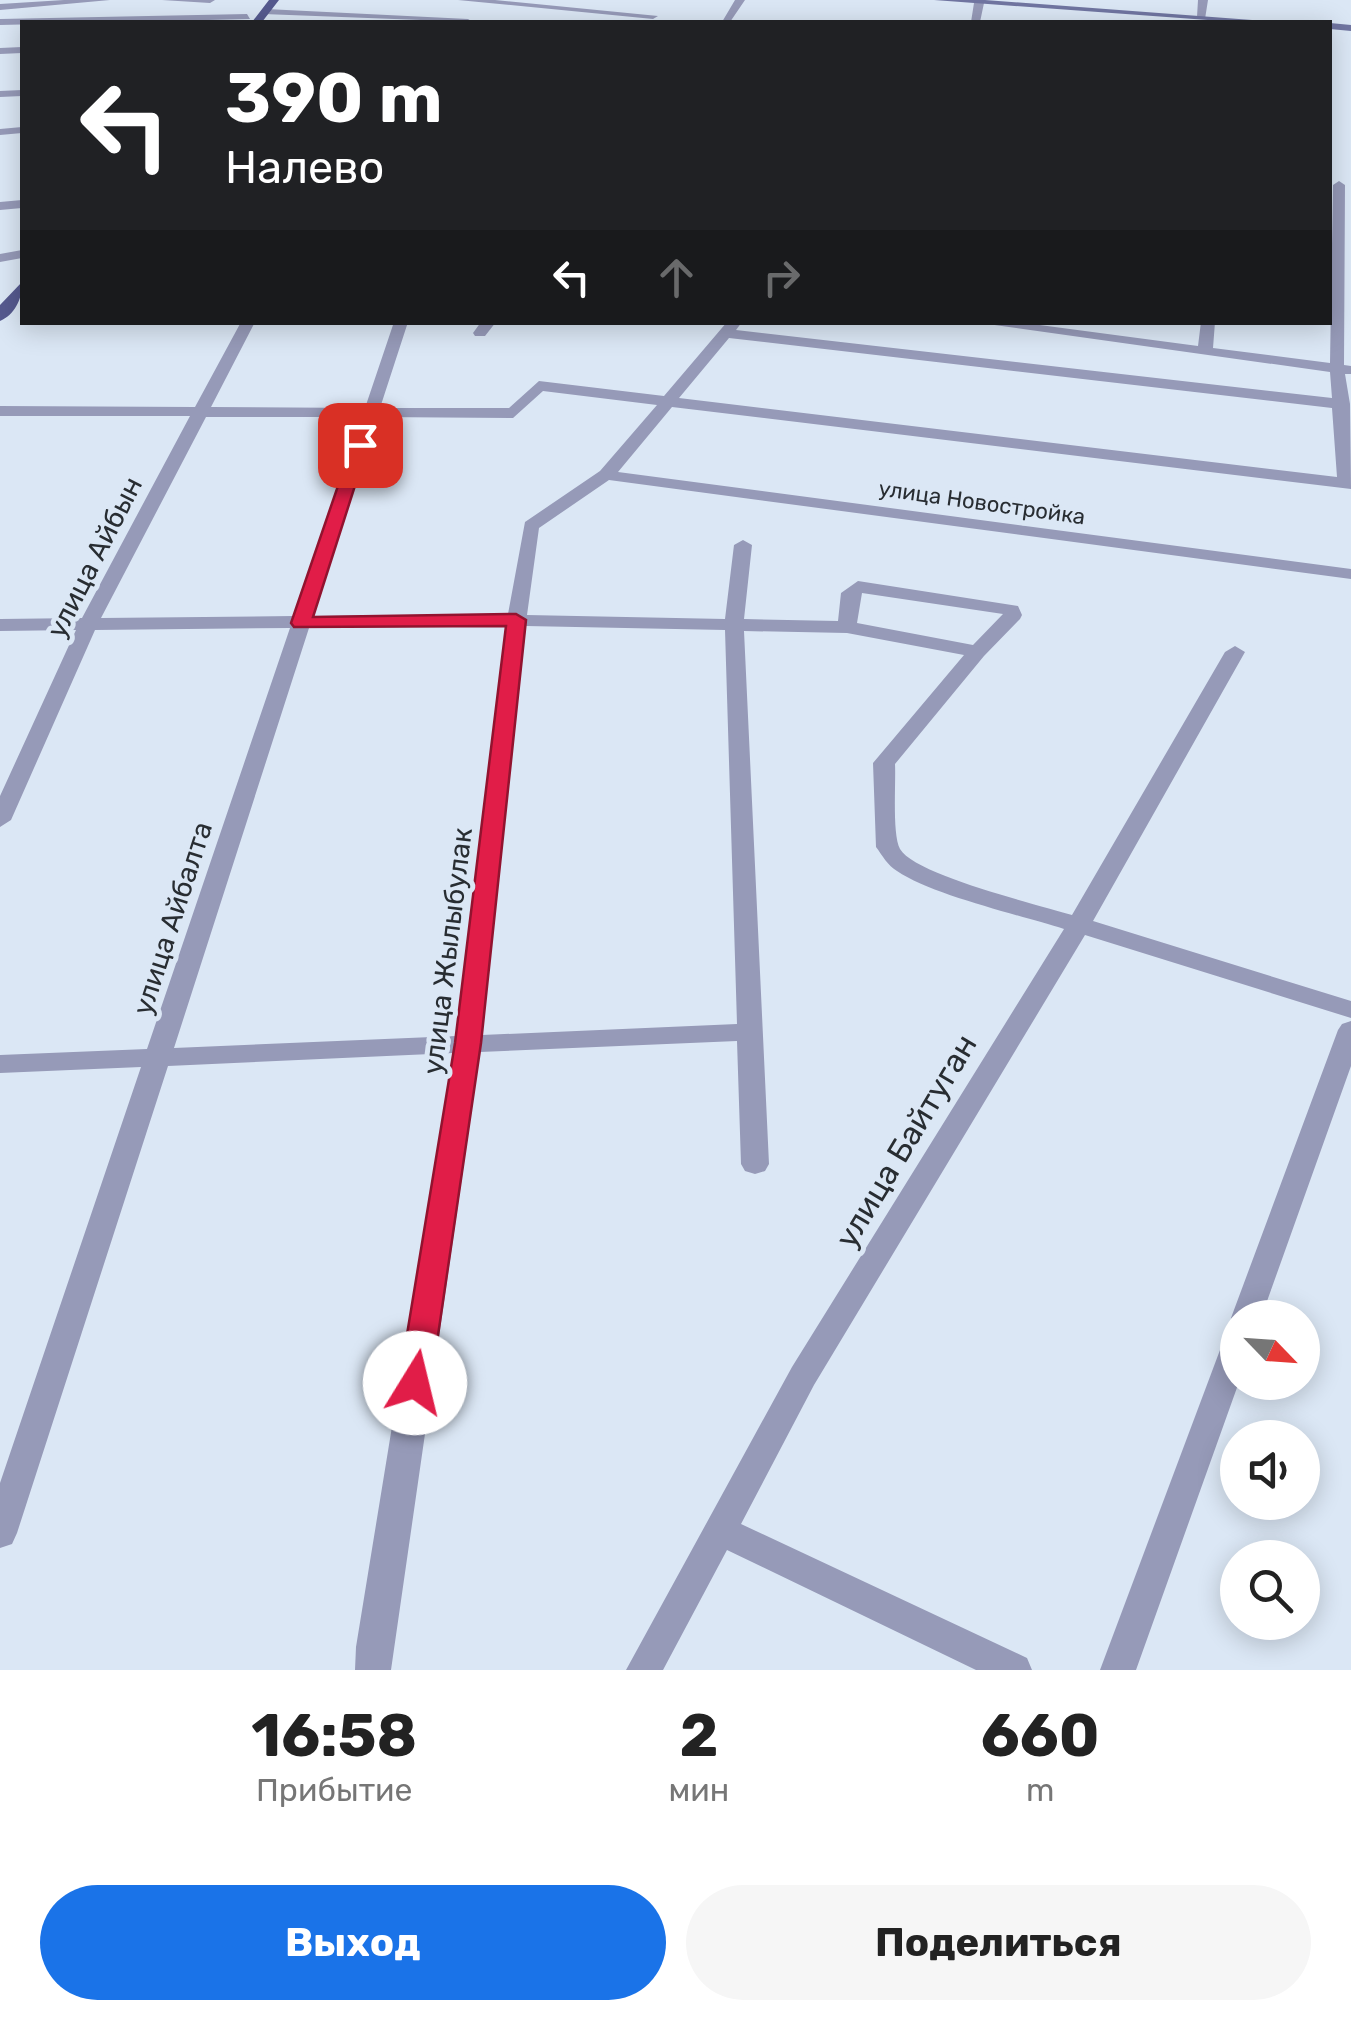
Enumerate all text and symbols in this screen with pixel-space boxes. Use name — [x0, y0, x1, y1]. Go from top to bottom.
text: 390 m — [225, 57, 443, 140]
icon: left — [60, 60, 190, 190]
text: Налево — [225, 141, 384, 194]
icon: left — [544, 250, 599, 305]
icon: ahead — [649, 250, 704, 305]
icon: right — [754, 250, 809, 305]
pin — [318, 403, 403, 488]
icon: arrive — [333, 418, 388, 473]
street label: улица Айбын — [40, 471, 149, 643]
street label: улица Новостройка — [877, 475, 1087, 530]
street label: улица Айбалта — [126, 817, 219, 1019]
street label: улица Жылыбулак — [416, 826, 479, 1076]
street label: улица Байтуган — [827, 1027, 985, 1255]
north arrow — [1220, 1300, 1320, 1400]
map controls — [1220, 1300, 1320, 1640]
position arrow — [363, 1331, 467, 1435]
button: sound — [1220, 1420, 1320, 1520]
button: search — [1220, 1540, 1320, 1640]
text: 16:58 — [251, 1700, 417, 1771]
text: 2 — [679, 1700, 718, 1771]
text: 660 — [981, 1700, 1100, 1771]
text: Прибытие — [256, 1771, 412, 1809]
text: мин — [669, 1771, 729, 1809]
text: m — [1026, 1771, 1054, 1809]
button: Выход — [40, 1885, 666, 2000]
button: Поделиться — [686, 1885, 1311, 2000]

